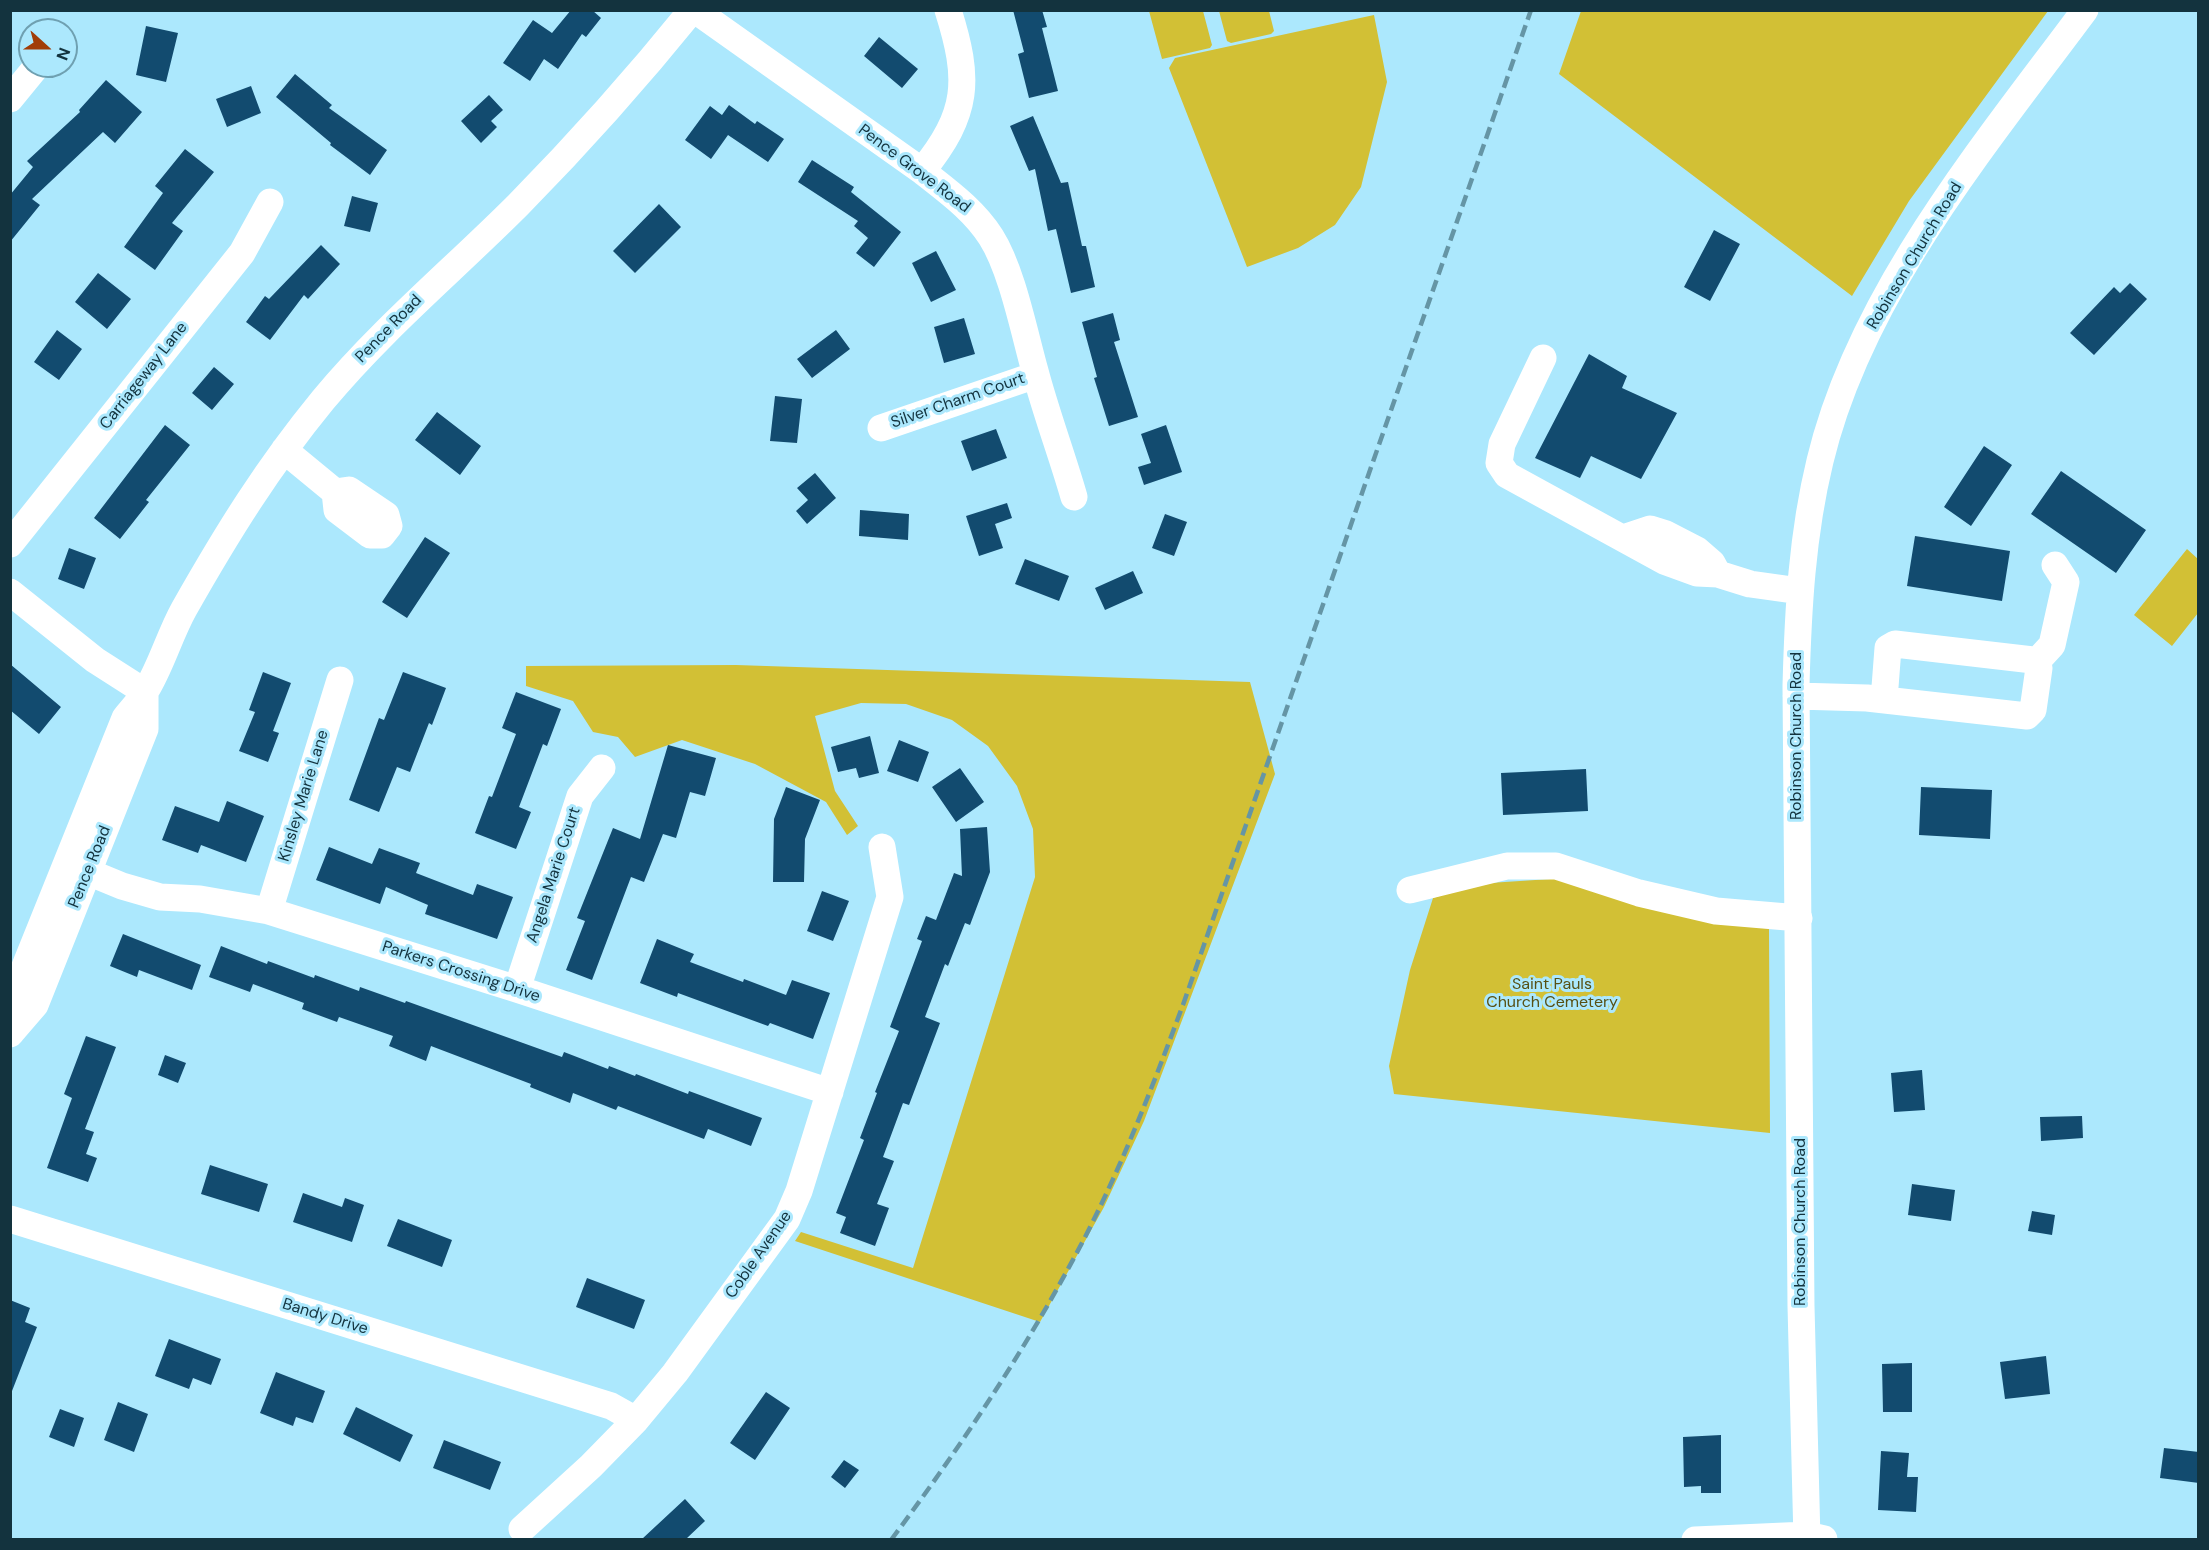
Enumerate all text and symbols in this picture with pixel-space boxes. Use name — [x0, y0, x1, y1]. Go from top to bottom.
north arrow — [18, 18, 78, 78]
text: N — [52, 45, 75, 63]
street label: Pence Grove Road — [854, 121, 974, 217]
street label: Robinson Church Road — [1864, 179, 1966, 333]
street label: Pence Road — [352, 291, 426, 367]
street label: Carriageway Lane — [96, 319, 192, 433]
street label: Silver Charm Court — [889, 369, 1027, 433]
street label: Robinson Church Road — [1787, 652, 1807, 820]
street label: Kinsley Marie Lane — [275, 728, 333, 864]
street label: Angela Marie Court — [523, 805, 585, 945]
street label: Pence Road — [65, 823, 115, 911]
street label: Parkers Crossing Drive — [380, 937, 542, 1007]
park label: Saint Pauls Church Cemetery — [1486, 975, 1618, 1013]
street label: Robinson Church Road — [1791, 1138, 1811, 1306]
street label: Coble Avenue — [722, 1208, 796, 1302]
street label: Bandy Drive — [280, 1295, 370, 1339]

